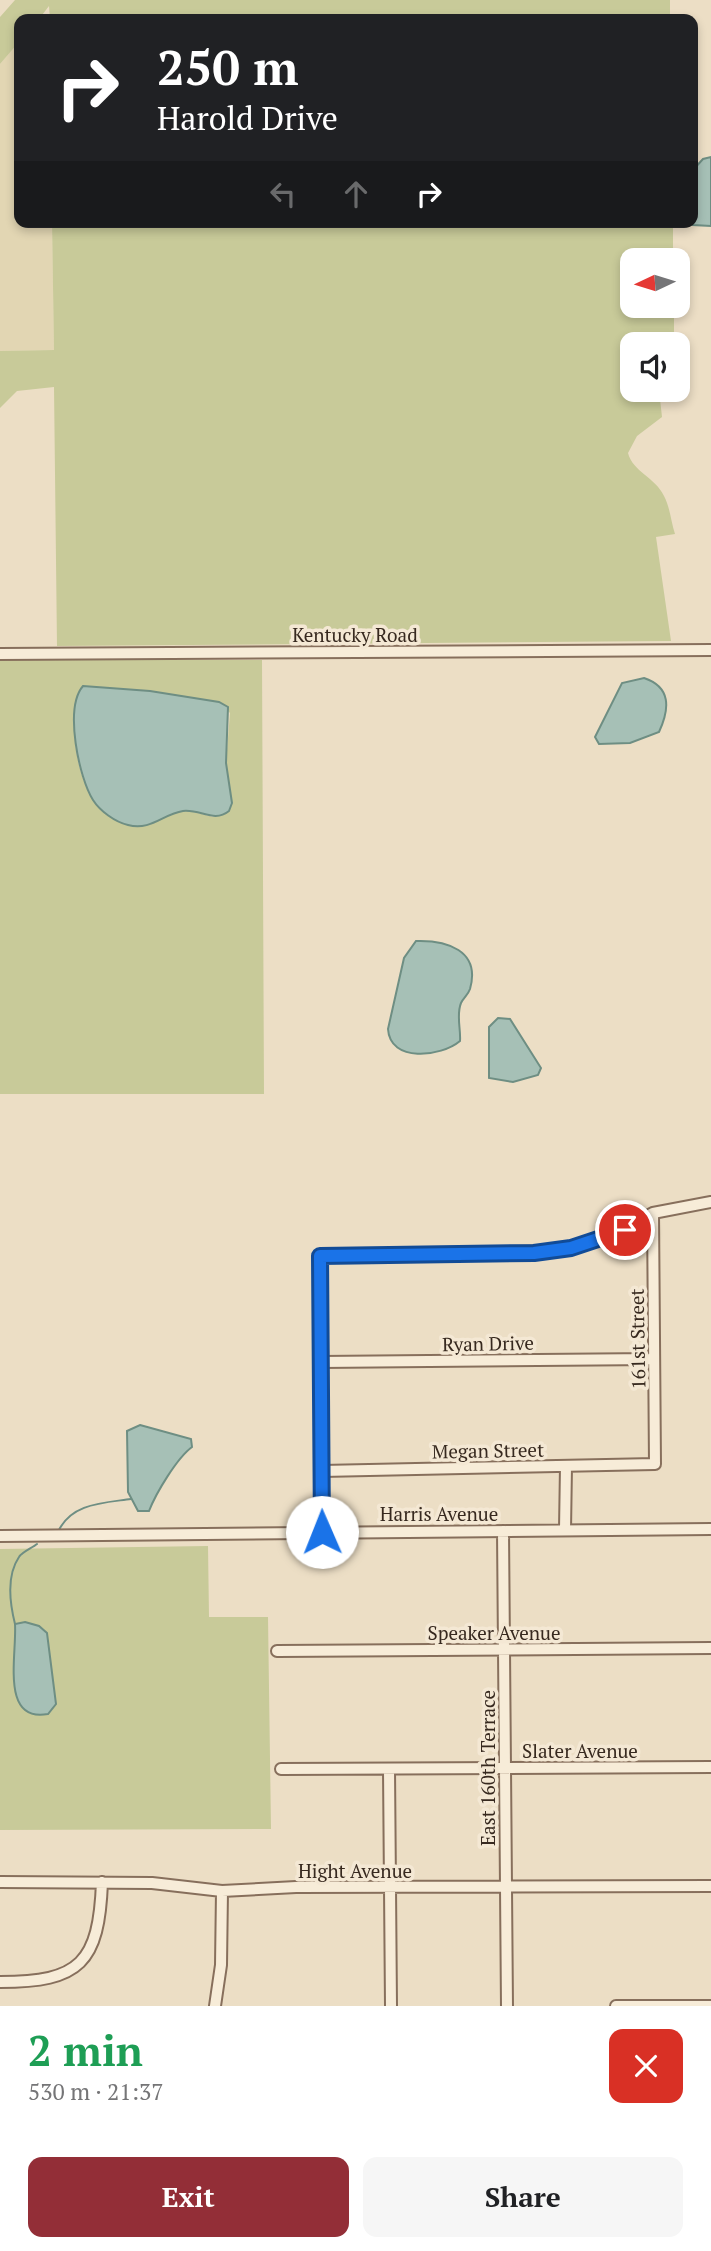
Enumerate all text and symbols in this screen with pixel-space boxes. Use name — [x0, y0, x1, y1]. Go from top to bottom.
text: 250 m — [157, 34, 299, 99]
icon: right — [42, 42, 133, 133]
text: Harold Drive — [157, 97, 338, 139]
icon: left — [264, 175, 302, 213]
icon: ahead — [337, 175, 375, 213]
icon: right — [410, 175, 448, 213]
north arrow — [620, 248, 690, 318]
map controls — [620, 248, 690, 402]
button: sound — [620, 332, 690, 402]
street label: Kentucky Road — [292, 622, 418, 647]
pin — [595, 1200, 655, 1260]
icon: arrive — [606, 1211, 644, 1249]
street label: 161st Street — [624, 1288, 650, 1390]
street label: Ryan Drive — [442, 1330, 534, 1356]
street label: Megan Street — [432, 1437, 544, 1463]
position arrow — [285, 1495, 359, 1569]
street label: Harris Avenue — [380, 1501, 498, 1526]
street label: Speaker Avenue — [428, 1620, 560, 1645]
street label: East 160th Terrace — [475, 1690, 500, 1846]
street label: Slater Avenue — [522, 1738, 638, 1763]
street label: Hight Avenue — [298, 1858, 412, 1883]
text: 2 min — [28, 2022, 143, 2078]
button: close — [609, 2029, 683, 2103]
text: 530 m · 21:37 — [28, 2076, 163, 2107]
button: Exit — [28, 2157, 349, 2237]
button: Share — [363, 2157, 683, 2237]

